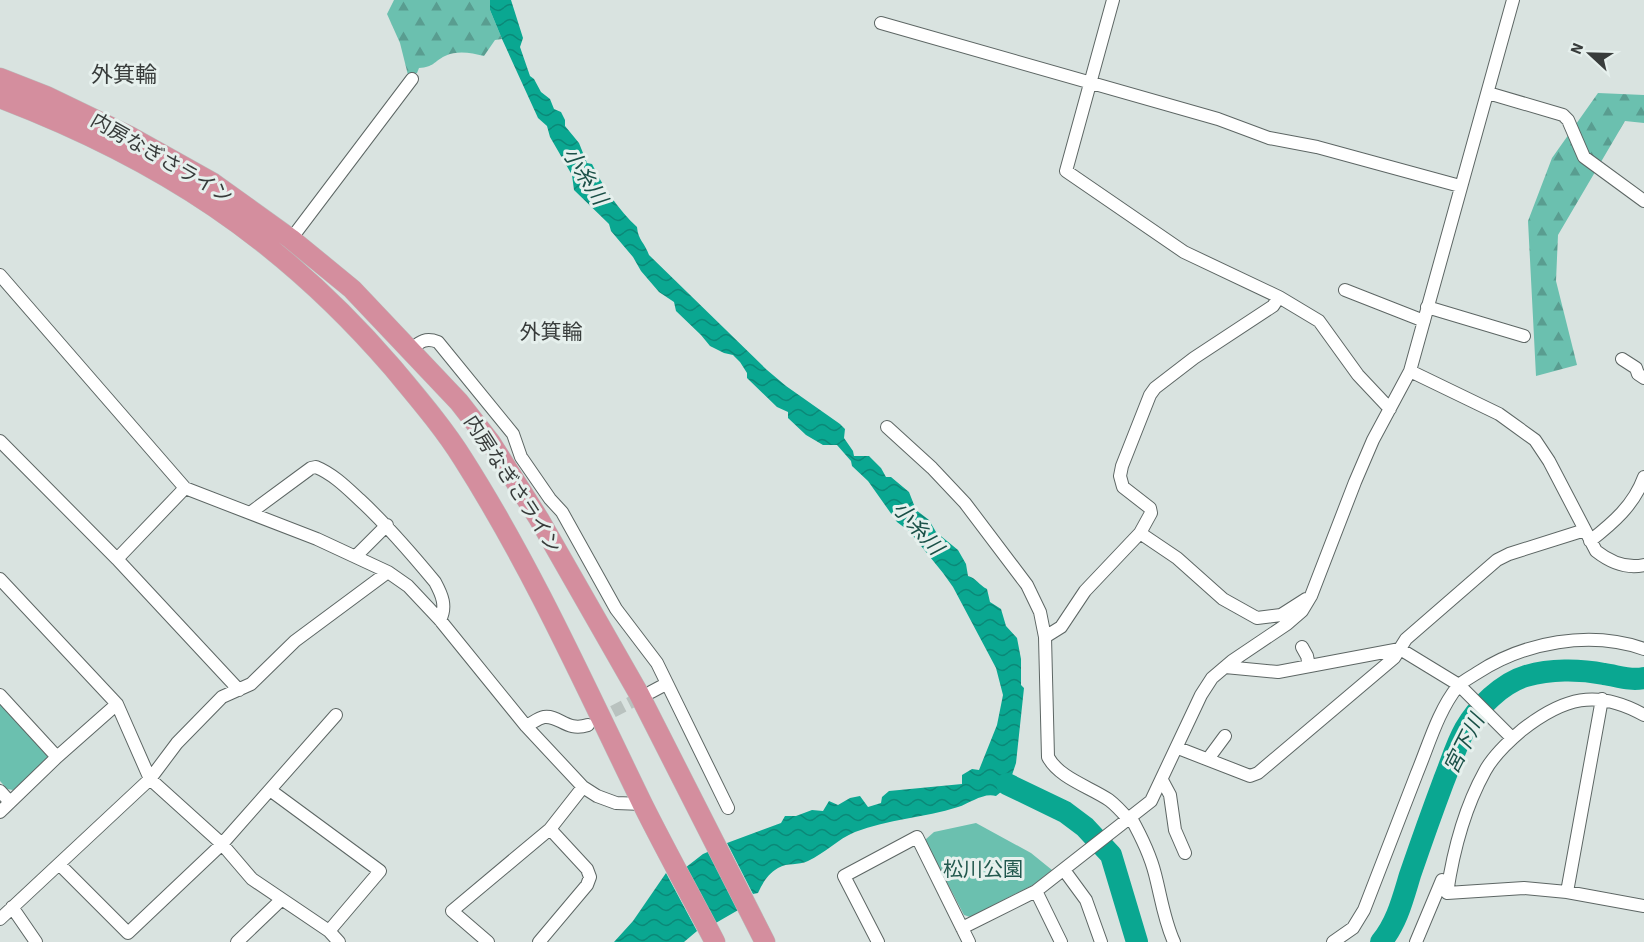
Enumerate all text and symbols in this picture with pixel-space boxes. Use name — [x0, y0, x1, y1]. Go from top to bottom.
north arrow — [1560, 24, 1620, 84]
text: N — [1565, 40, 1589, 58]
district label: 外箕輪 — [91, 59, 157, 91]
street label: 内房なぎさライン — [85, 107, 238, 211]
water label: 小糸川 — [556, 141, 615, 212]
district label: 外箕輪 — [520, 317, 583, 347]
street label: 内房なぎさライン — [457, 410, 567, 559]
water label: 小糸川 — [886, 495, 952, 563]
water label: 宮下川 — [1436, 707, 1493, 779]
park label: 松川公園 — [943, 856, 1023, 884]

